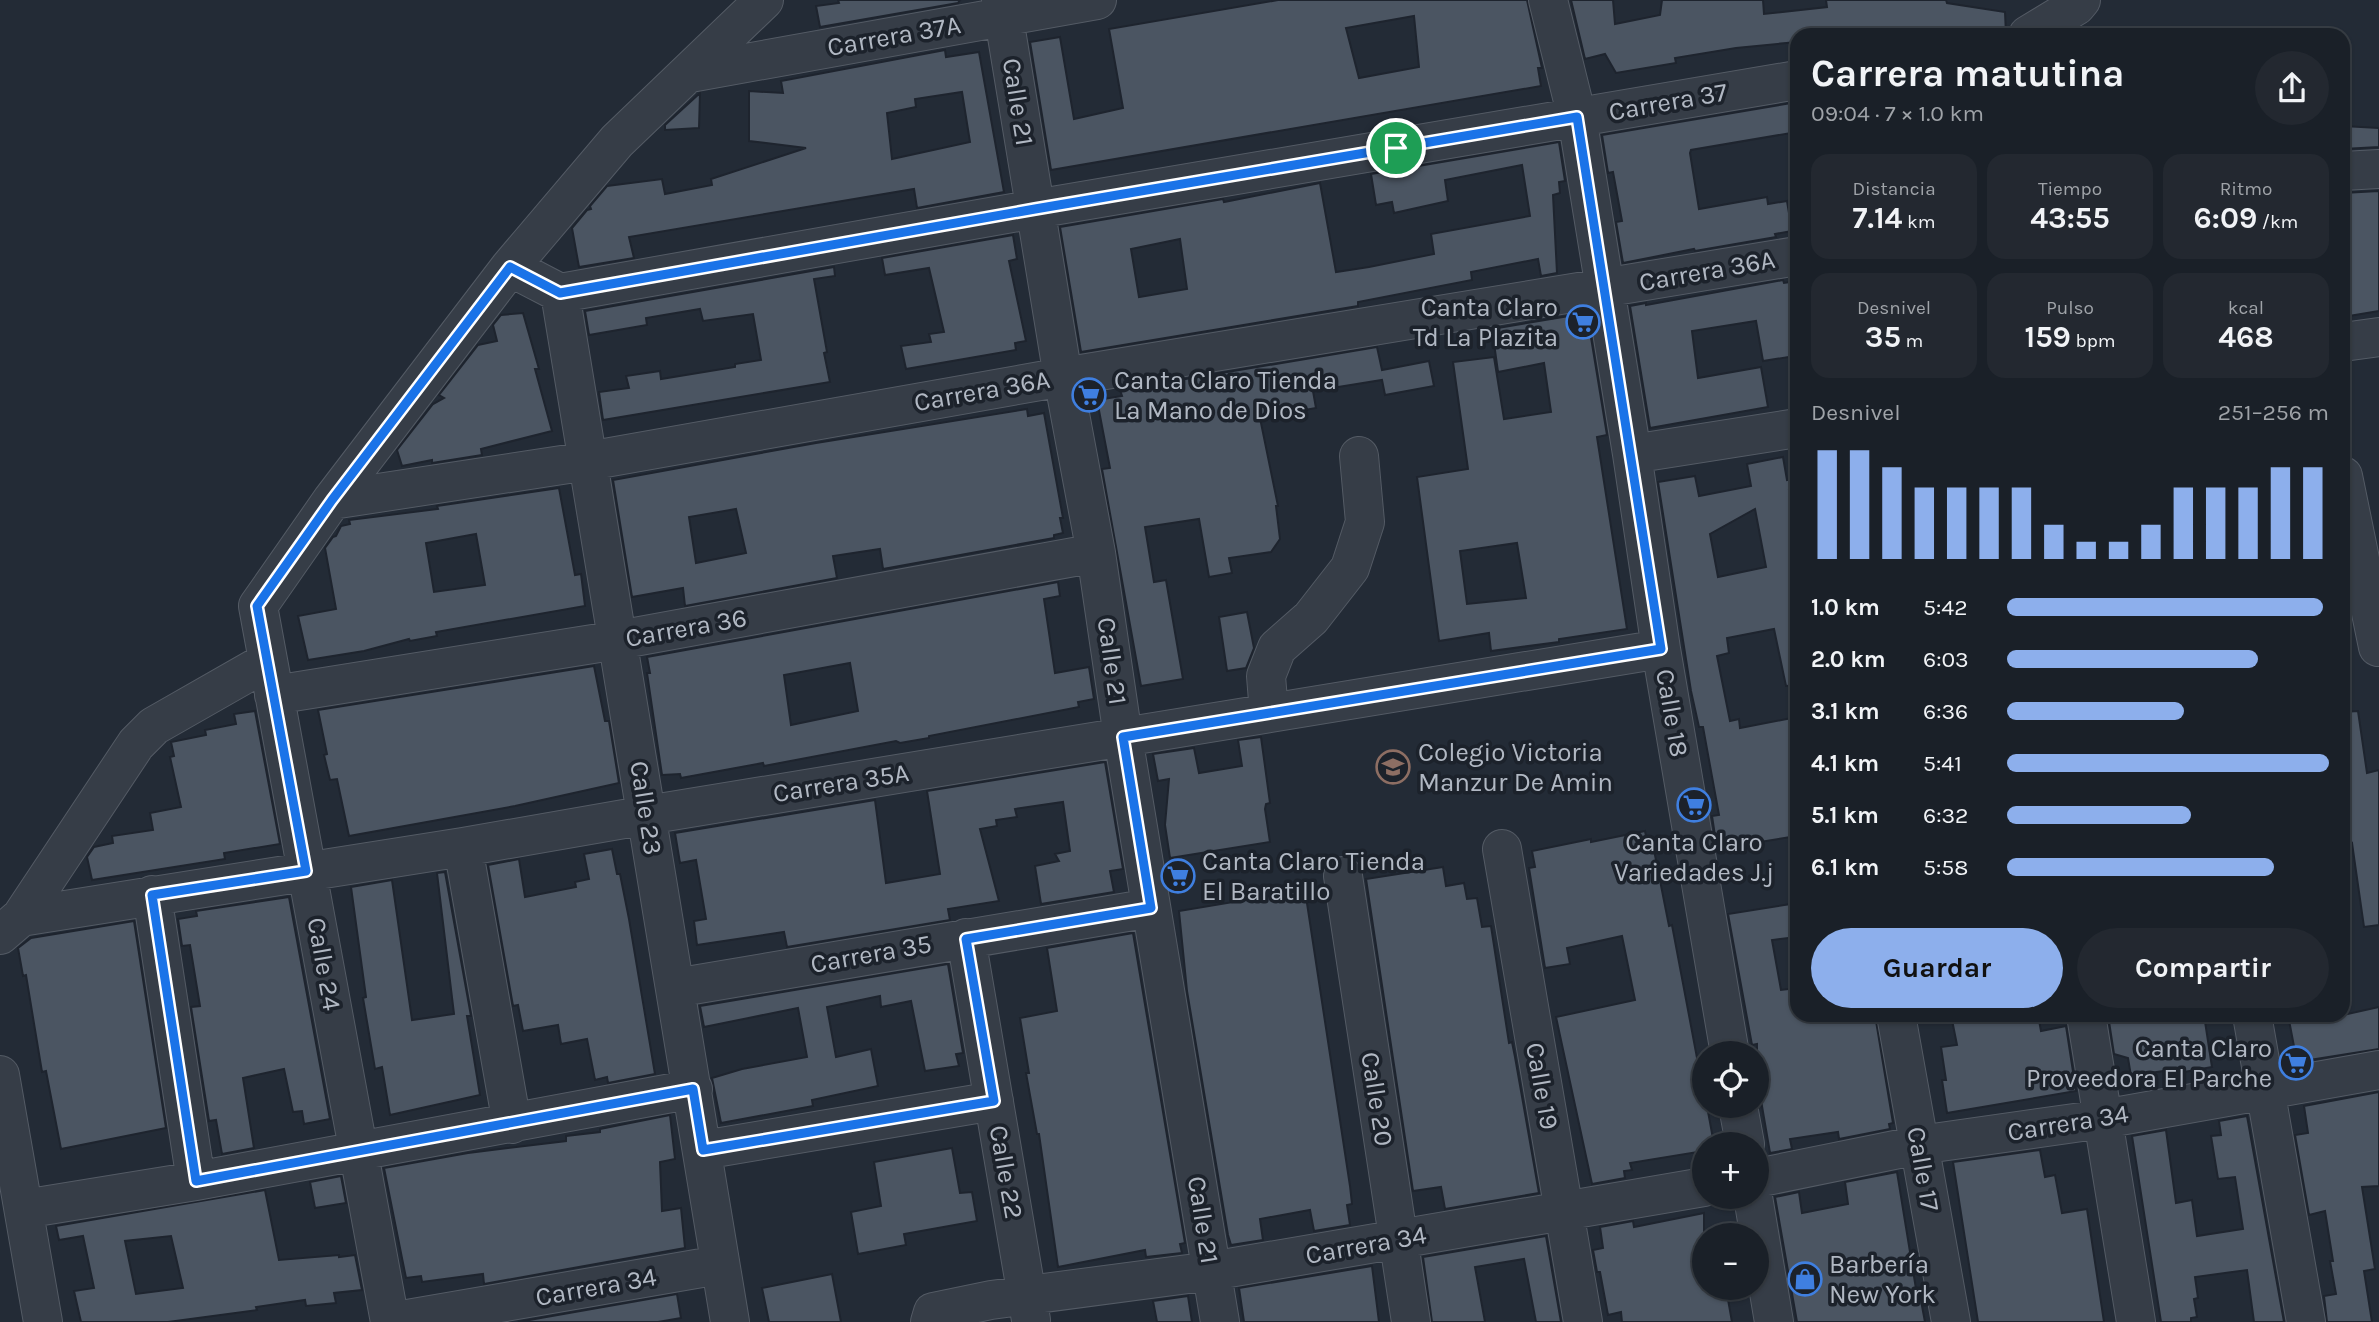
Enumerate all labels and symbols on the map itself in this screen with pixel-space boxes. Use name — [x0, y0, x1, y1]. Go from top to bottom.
street label: Carrera 37A — [825, 9, 963, 63]
street label: Calle 21 — [996, 56, 1040, 148]
street label: Carrera 37 — [1606, 76, 1730, 128]
pin — [1366, 118, 1426, 178]
street label: Carrera 36A — [1637, 244, 1777, 298]
place label: Canta Claro Td La Plazita — [1413, 292, 1558, 353]
supermarket icon: Canta Claro Td La Plazita — [1564, 303, 1602, 341]
street label: Carrera 36A — [912, 364, 1052, 418]
place label: Canta Claro Tienda La Mano de Dios — [1114, 365, 1337, 426]
supermarket icon: Canta Claro Tienda La Mano de Dios — [1070, 376, 1108, 414]
street label: Carrera 36 — [623, 602, 749, 654]
street label: Calle 21 — [1091, 615, 1133, 707]
street label: Calle 18 — [1649, 667, 1695, 759]
place label: Colegio Victoria Manzur De Amin — [1418, 737, 1613, 798]
school or university icon: Colegio Victoria Manzur De Amin — [1374, 748, 1412, 786]
street label: Carrera 35A — [771, 757, 911, 809]
street label: Calle 23 — [623, 759, 669, 857]
supermarket icon: Canta Claro Variedades J.j — [1675, 786, 1713, 824]
place label: Canta Claro Variedades J.j — [1614, 827, 1774, 888]
place label: Canta Claro Tienda El Baratillo — [1202, 846, 1425, 907]
supermarket icon: Canta Claro Tienda El Baratillo — [1159, 857, 1197, 895]
street label: Calle 24 — [301, 915, 347, 1013]
street label: Carrera 35 — [808, 928, 934, 980]
place label: Canta Claro Proveedora El Parche — [2026, 1033, 2272, 1094]
street label: Calle 19 — [1519, 1040, 1565, 1132]
supermarket icon: Canta Claro Proveedora El Parche — [2277, 1044, 2315, 1082]
street label: Calle 20 — [1354, 1050, 1400, 1148]
street label: Carrera 34 — [2005, 1098, 2131, 1148]
street label: Calle 22 — [983, 1123, 1029, 1221]
street label: Calle 17 — [1900, 1124, 1946, 1214]
street label: Calle 21 — [1181, 1174, 1225, 1266]
street label: Carrera 34 — [1303, 1219, 1429, 1271]
place label: Barbería New York — [1829, 1249, 1936, 1310]
shop icon: Barbería New York — [1786, 1260, 1824, 1298]
street label: Carrera 34 — [533, 1261, 659, 1313]

